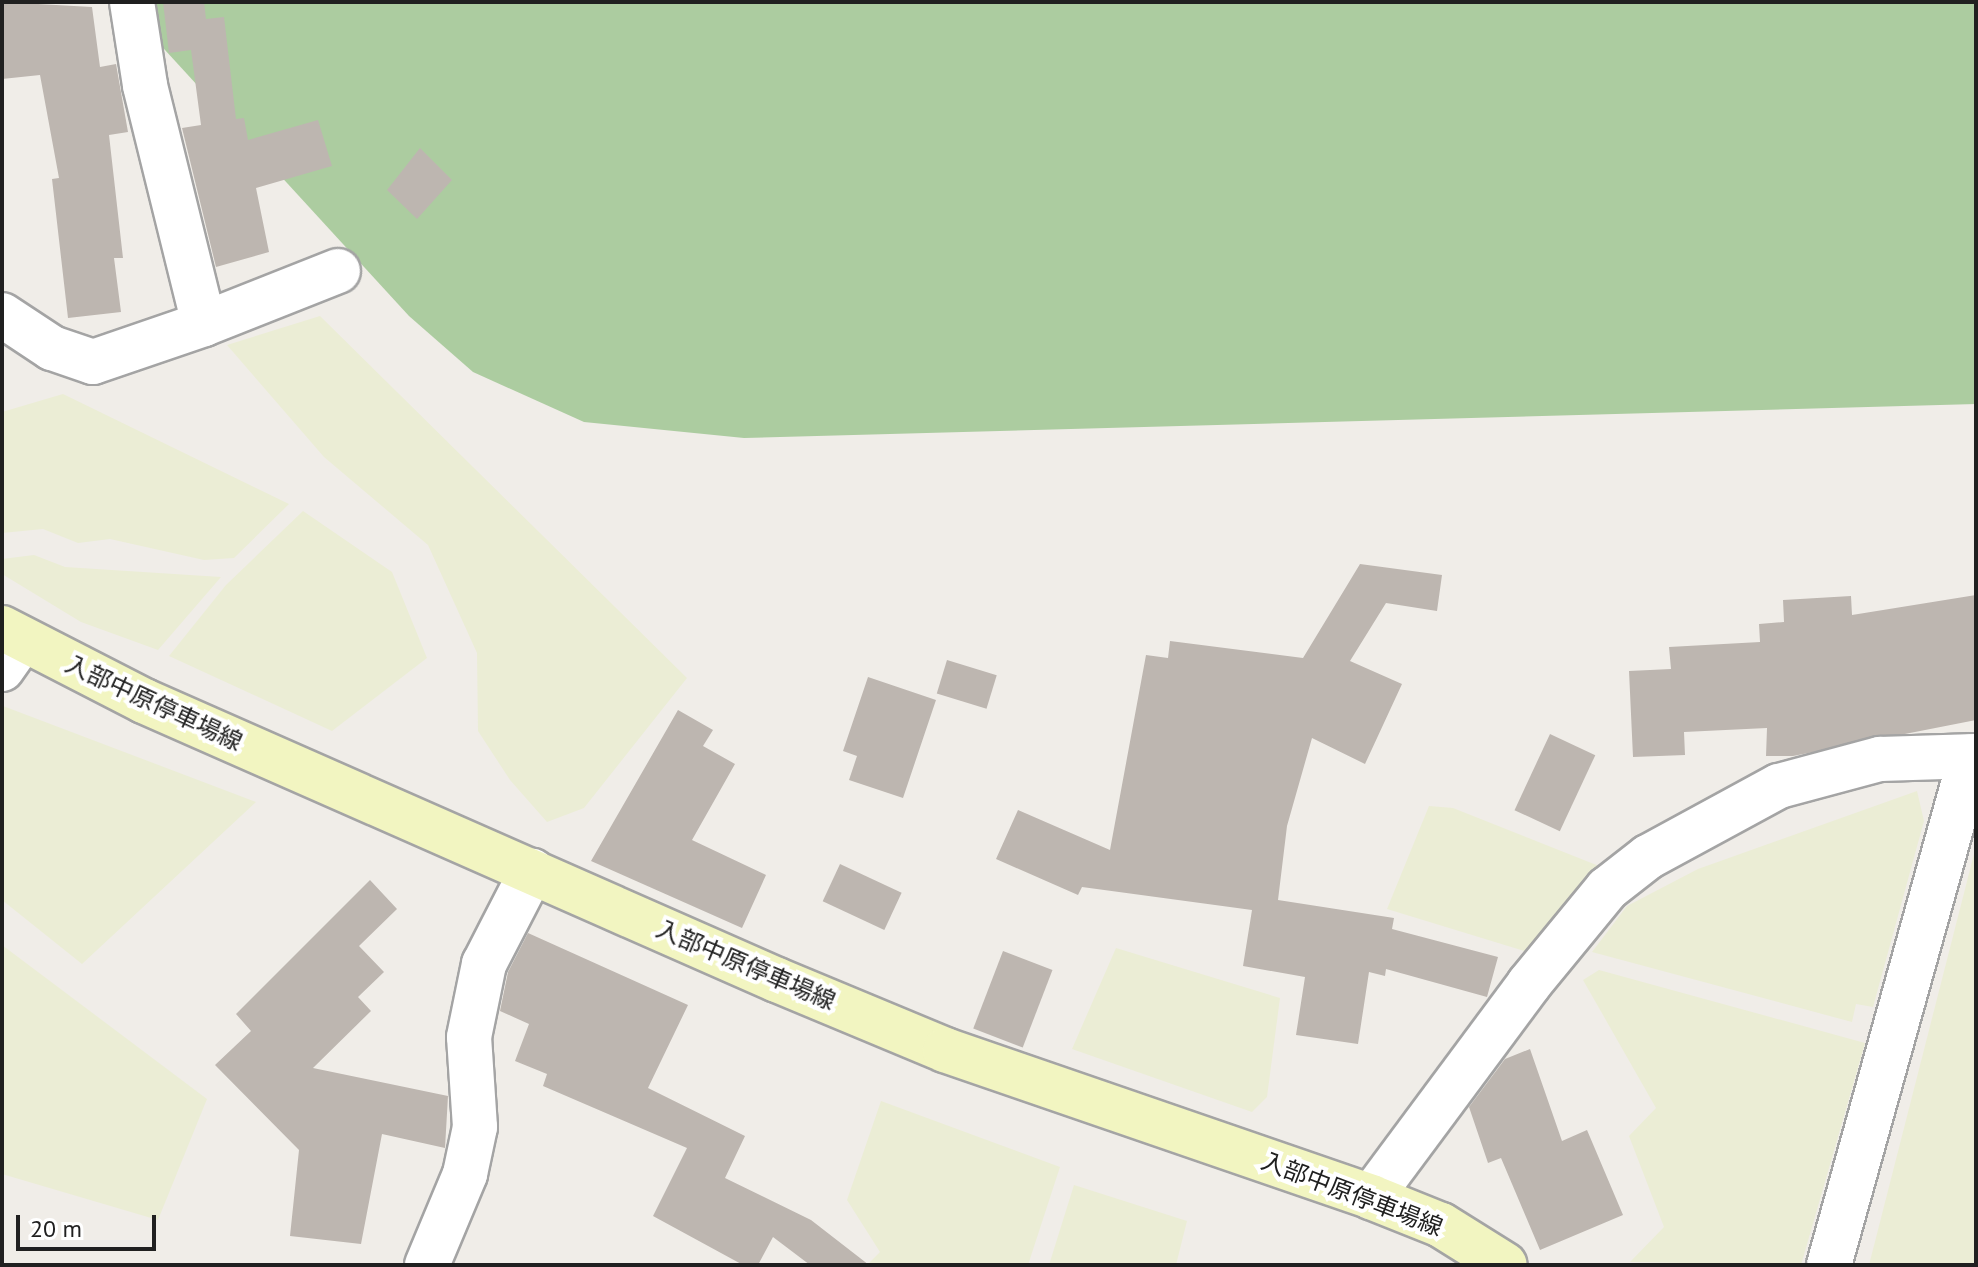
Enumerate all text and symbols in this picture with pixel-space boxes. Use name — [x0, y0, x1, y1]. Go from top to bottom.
street label: 入部中原停車場線 — [61, 649, 247, 757]
street label: 入部中原停車場線 — [652, 914, 840, 1016]
street label: 入部中原停車場線 — [1257, 1146, 1447, 1242]
scale bar — [20, 1199, 160, 1249]
text: 20 m — [30, 1213, 82, 1244]

